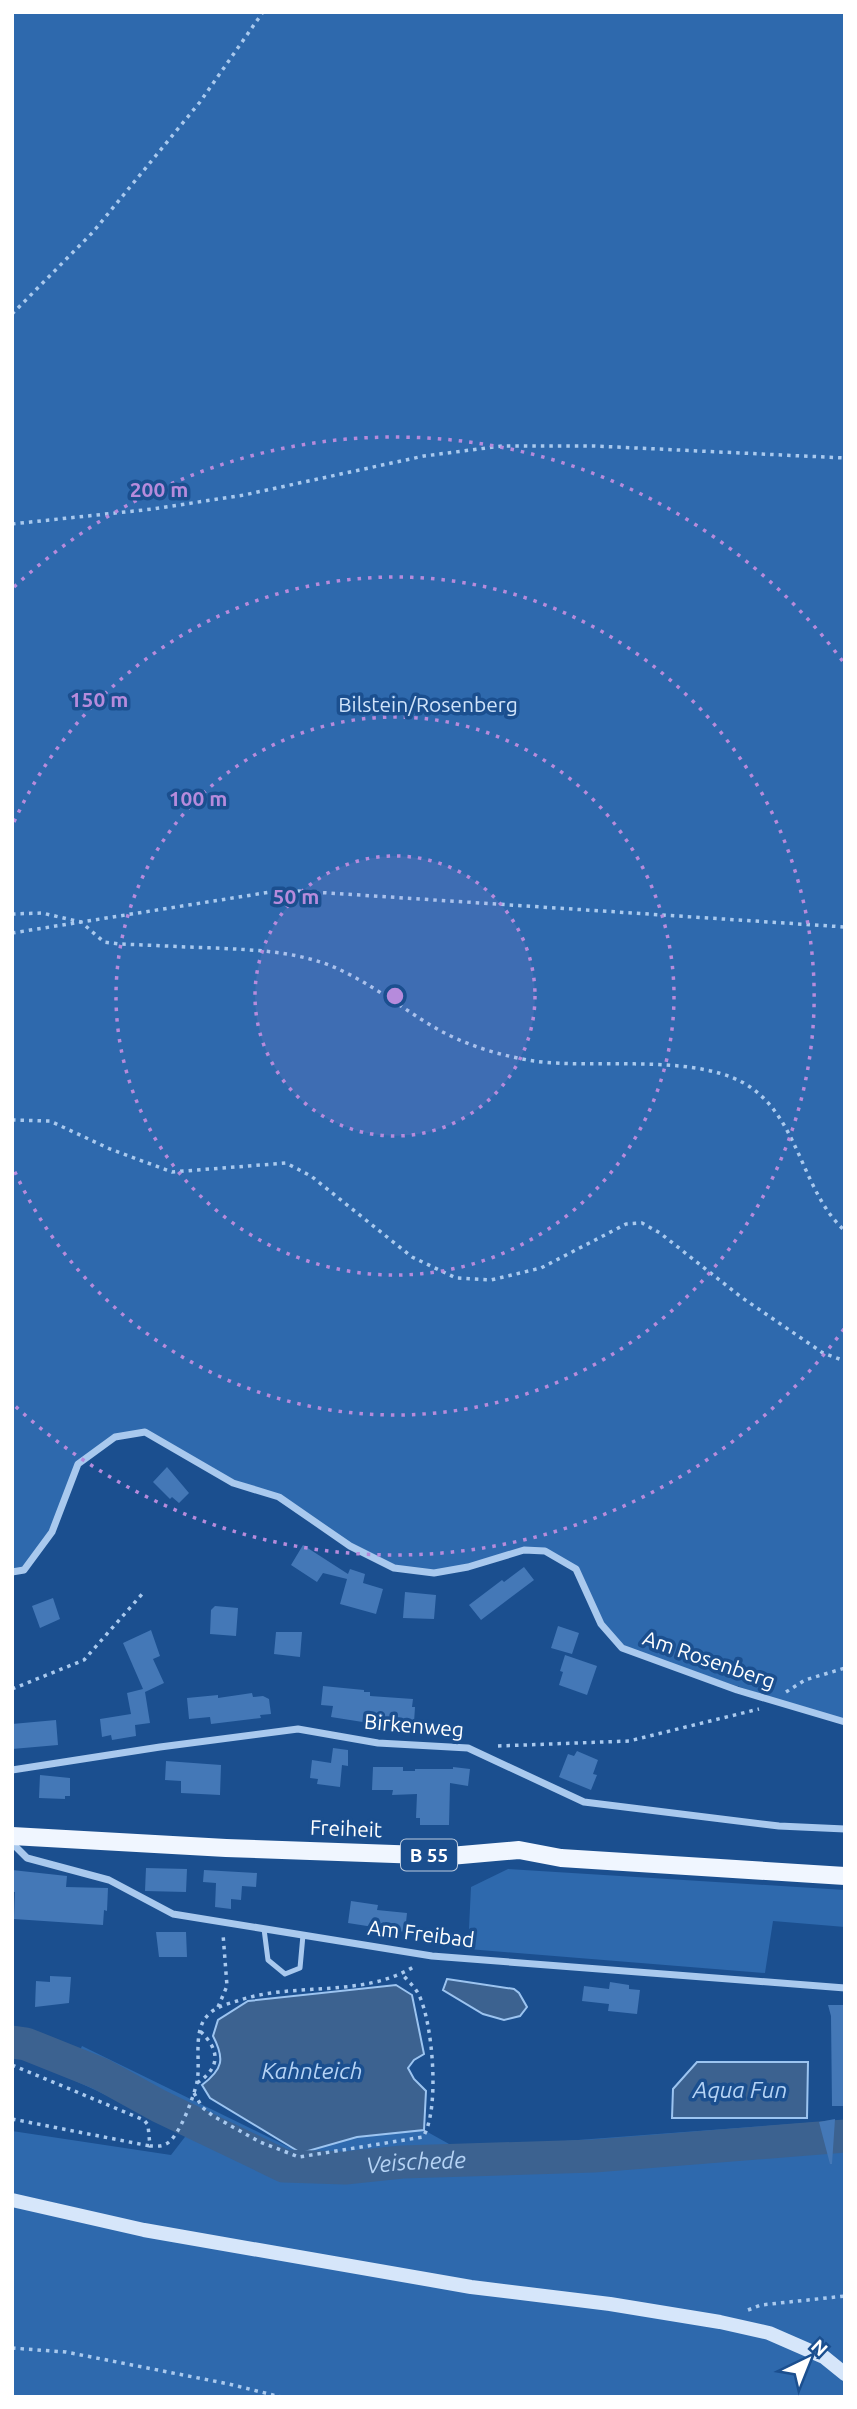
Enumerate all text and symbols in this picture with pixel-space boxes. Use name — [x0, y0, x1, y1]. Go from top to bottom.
text: 200 m — [130, 477, 188, 501]
text: 150 m — [70, 687, 128, 711]
park label: Bilstein/Rosenberg — [338, 692, 518, 716]
text: 100 m — [169, 786, 227, 810]
text: 50 m — [273, 884, 319, 908]
centre of rings — [383, 984, 407, 1008]
street label: Am Rosenberg — [640, 1625, 779, 1693]
street label: Birkenweg — [363, 1709, 465, 1741]
street label: Freiheit — [310, 1815, 383, 1841]
road number: B 55 — [401, 1840, 457, 1870]
street label: Am Freibad — [366, 1915, 476, 1951]
water label: Kahnteich — [261, 2058, 363, 2083]
water label: Aqua Fun — [692, 2077, 787, 2102]
water label: Veischede — [365, 2147, 467, 2178]
north arrow — [773, 2325, 843, 2395]
text: N — [807, 2335, 832, 2360]

